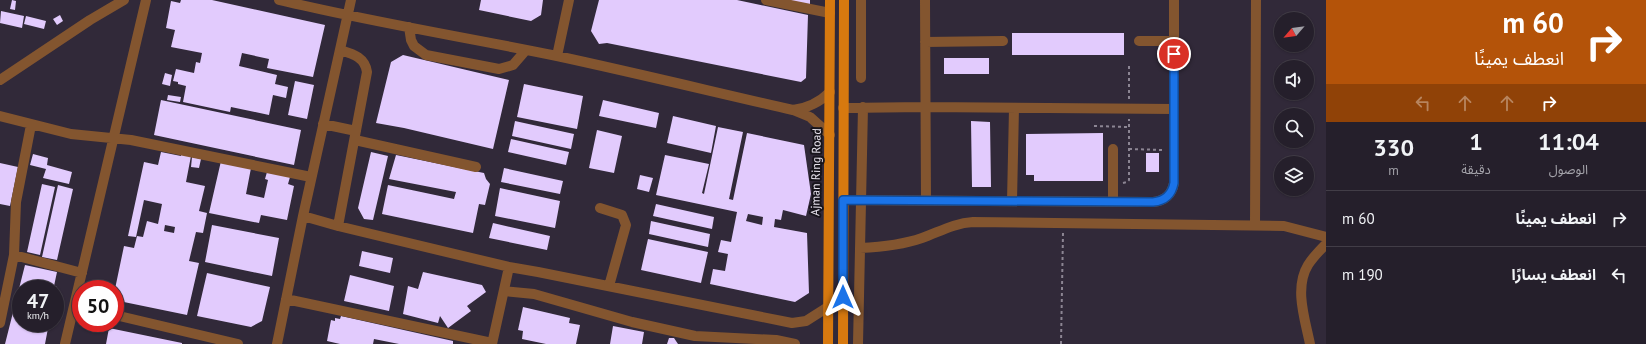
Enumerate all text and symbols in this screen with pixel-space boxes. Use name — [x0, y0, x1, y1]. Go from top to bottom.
text: 60 m — [1503, 4, 1564, 41]
north arrow — [1274, 12, 1314, 52]
map controls — [1274, 12, 1314, 196]
icon: right — [1578, 16, 1630, 68]
pin — [1157, 37, 1191, 71]
icon: arrive — [1163, 43, 1185, 65]
text: انعطف يمينًا — [1474, 47, 1564, 70]
button: sound — [1274, 60, 1314, 100]
icon: left — [1412, 92, 1434, 114]
icon: ahead — [1454, 92, 1476, 114]
icon: ahead — [1496, 92, 1518, 114]
icon: right — [1538, 92, 1560, 114]
button: search — [1274, 108, 1314, 148]
text: 1 — [1469, 126, 1483, 157]
text: 11:04 — [1538, 126, 1599, 157]
street label: Ajman Ring Road — [807, 128, 824, 216]
text: 330 — [1373, 132, 1414, 163]
button: layers — [1274, 156, 1314, 196]
text: دقيقة — [1461, 161, 1491, 178]
text: الوصول — [1549, 161, 1588, 178]
text: m — [1388, 162, 1399, 179]
icon: right — [1608, 208, 1630, 230]
text: 60 m — [1342, 209, 1375, 228]
text: انعطف يمينًا — [1516, 209, 1596, 228]
icon: left — [1608, 264, 1630, 286]
text: 190 m — [1342, 265, 1383, 284]
text: انعطف يسارًا — [1512, 265, 1596, 284]
position arrow — [822, 276, 864, 318]
speed limit sign: 50 — [72, 280, 124, 332]
text: 47 — [27, 288, 49, 314]
text: km/h — [27, 309, 49, 322]

